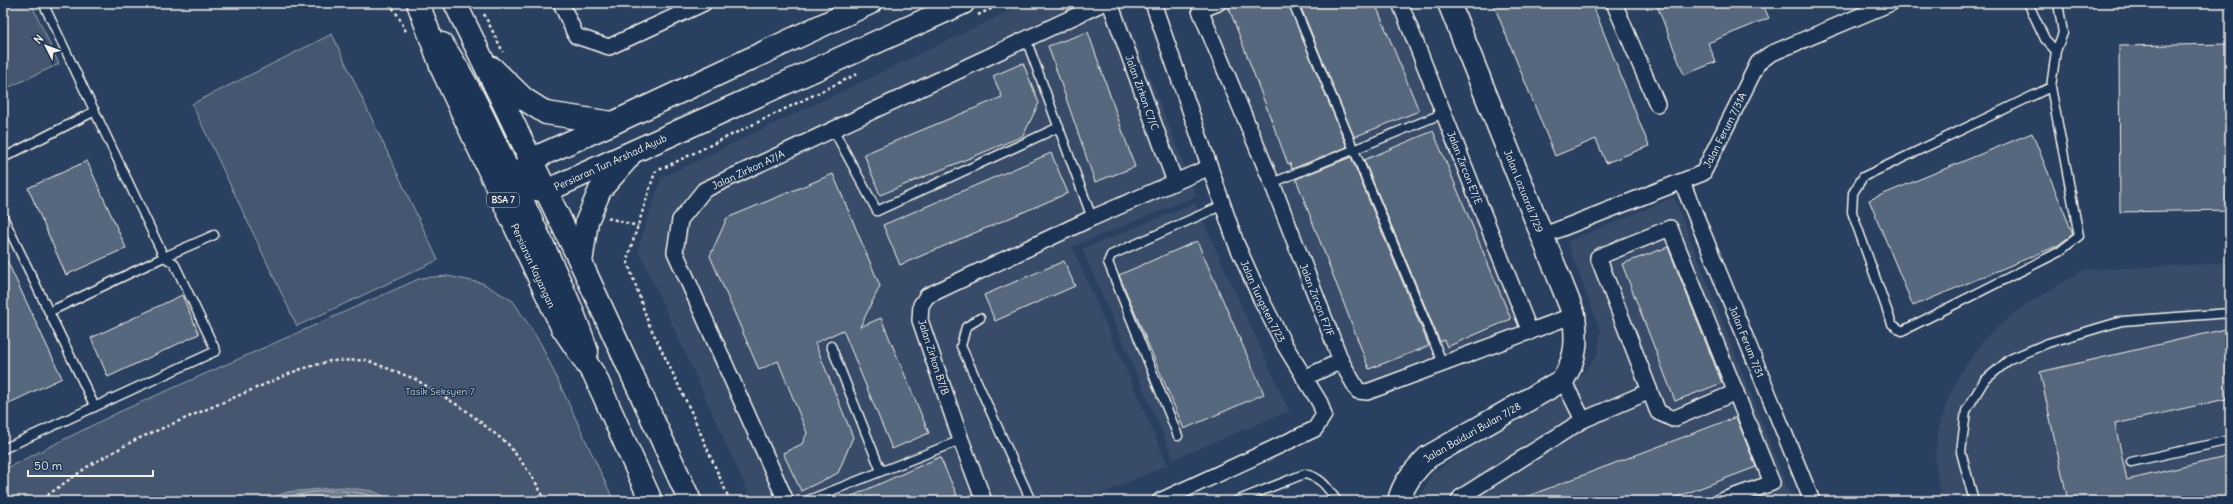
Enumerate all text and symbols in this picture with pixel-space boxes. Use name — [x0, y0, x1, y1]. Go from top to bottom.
north arrow — [26, 26, 66, 66]
text: N — [31, 32, 46, 47]
street label: Jalan Zirkon C7/C — [1122, 53, 1162, 132]
street label: Jalan Ferum 7/31A — [1701, 90, 1750, 170]
street label: Jalan Zircon E7/E — [1444, 129, 1485, 206]
street label: Persiaran Tun Arshad Ayub — [552, 131, 669, 194]
street label: Jalan Zirkon A7/A — [710, 147, 787, 192]
street label: Jalan Lazuardi 7/29 — [1501, 148, 1546, 235]
road number: BSA 7 — [487, 193, 519, 207]
street label: Persiaran Kayangan — [508, 221, 558, 310]
street label: Jalan Tungsten 7/23 — [1237, 258, 1288, 345]
street label: Jalan Zircon F7/F — [1297, 262, 1337, 339]
street label: Jalan Ferum 7/31 — [1726, 304, 1767, 379]
street label: Jalan Zirkon B7/B — [915, 318, 952, 397]
park label: Tasik Seksyen 7 — [405, 385, 475, 398]
street label: Jalan Baiduri Bulan 7/28 — [1421, 399, 1523, 465]
scale bar — [28, 452, 153, 478]
text: 50 m — [34, 458, 63, 473]

